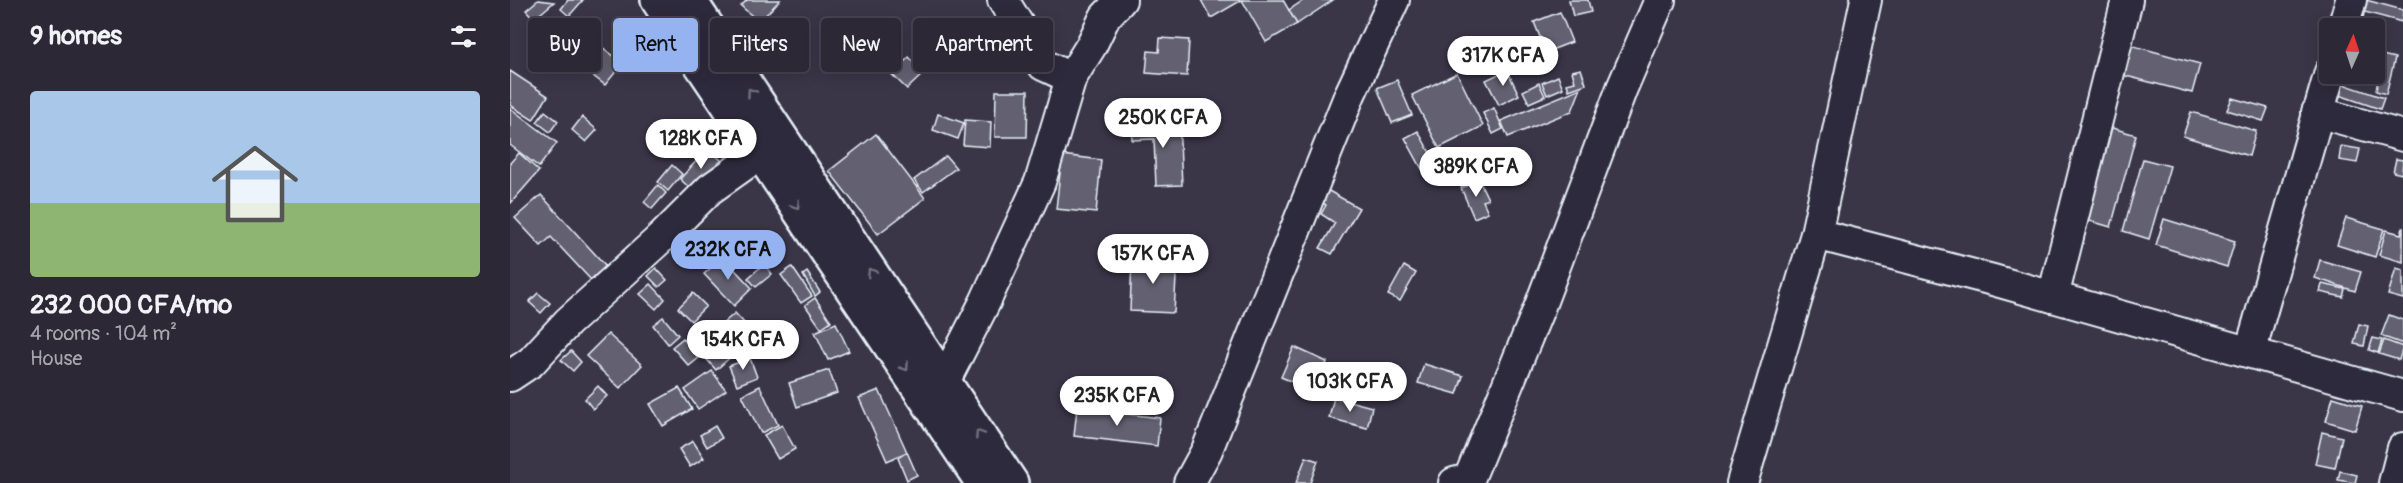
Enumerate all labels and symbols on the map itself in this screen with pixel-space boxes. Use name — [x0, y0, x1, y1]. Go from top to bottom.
north arrow — [2319, 18, 2385, 84]
pin: 317K CFA — [1441, 36, 1565, 87]
one-way arrow — [747, 88, 758, 99]
pin: 250K CFA — [1101, 98, 1225, 149]
pin: 128K CFA — [639, 119, 763, 170]
pin: 389K CFA — [1414, 147, 1538, 198]
one-way arrow — [789, 199, 800, 210]
pin: 232K CFA — [666, 230, 790, 281]
pin: 157K CFA — [1091, 234, 1215, 285]
one-way arrow — [867, 268, 878, 279]
pin: 154K CFA — [681, 320, 805, 371]
one-way arrow — [898, 361, 909, 372]
pin: 103K CFA — [1288, 362, 1412, 413]
pin: 235K CFA — [1055, 376, 1179, 427]
one-way arrow — [975, 430, 986, 441]

